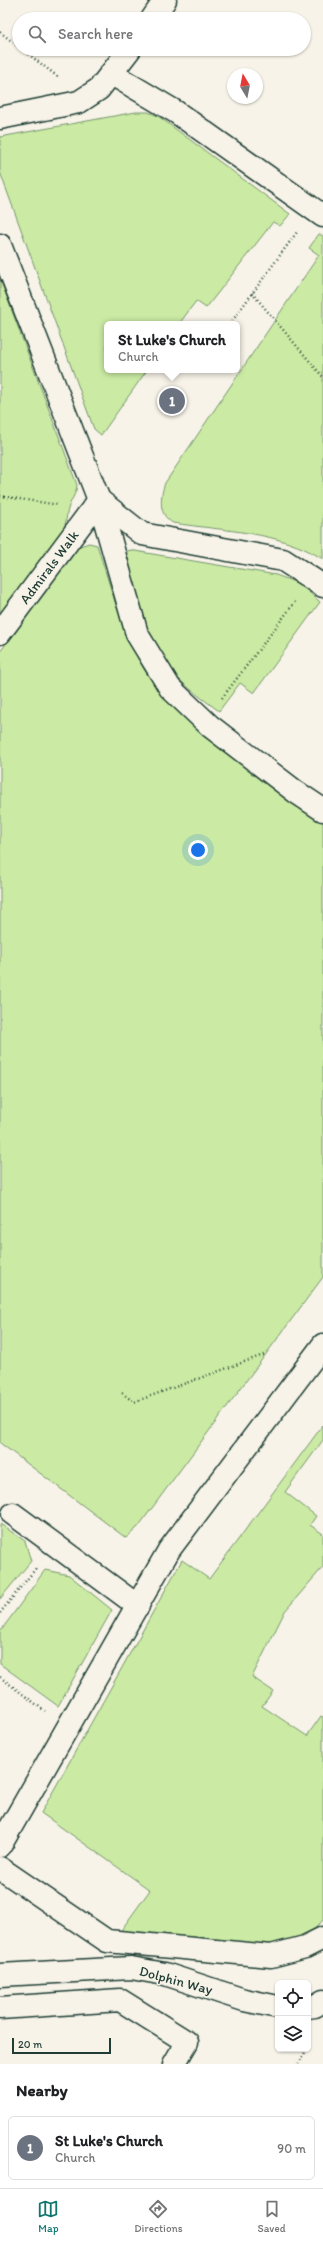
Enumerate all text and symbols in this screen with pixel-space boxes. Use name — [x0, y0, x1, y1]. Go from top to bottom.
search box — [12, 12, 311, 56]
icon: search — [26, 23, 48, 45]
text: Search here — [58, 25, 133, 43]
north arrow — [227, 68, 263, 104]
popup — [104, 321, 240, 373]
text: St Luke's Church — [118, 331, 226, 349]
text: Church — [118, 349, 159, 364]
pin: 1 — [159, 386, 185, 416]
street label: Admirals Walk — [16, 527, 83, 607]
your location — [188, 840, 208, 860]
street label: Dolphin Way — [137, 1963, 215, 1999]
map controls — [275, 1980, 311, 2052]
button: locate — [275, 1980, 311, 2016]
button: layers — [275, 2016, 311, 2052]
scale bar — [12, 2036, 111, 2055]
text: 20 m — [18, 2038, 42, 2051]
text: Nearby — [16, 2080, 68, 2100]
text: St Luke's Church — [55, 2132, 163, 2150]
text: 1 — [27, 2141, 33, 2156]
text: 90 m — [277, 2141, 306, 2156]
text: Church — [55, 2150, 96, 2165]
tab: Map — [37, 2198, 59, 2235]
tab: Directions — [134, 2198, 183, 2235]
tab: Saved — [257, 2198, 286, 2235]

